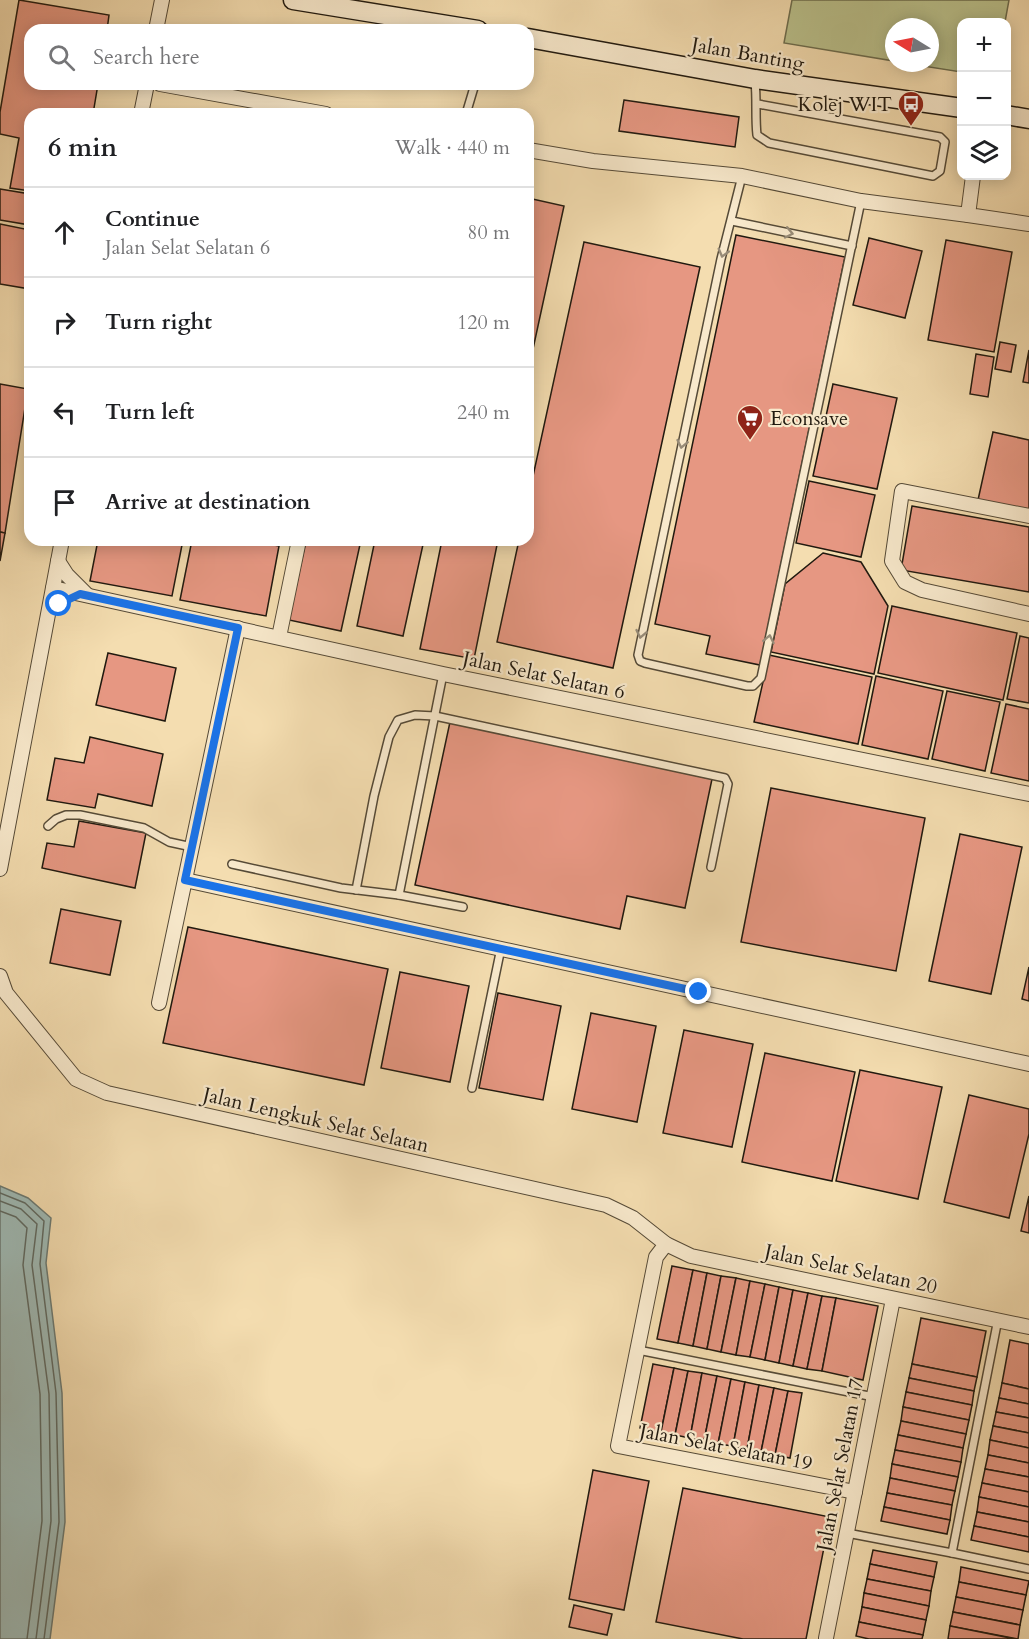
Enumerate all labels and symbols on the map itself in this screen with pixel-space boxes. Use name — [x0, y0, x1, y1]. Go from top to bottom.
north arrow — [885, 18, 939, 72]
street label: Jalan Banting — [687, 30, 807, 77]
bus stop icon: Kolej WIT — [896, 89, 926, 127]
place label: Kolej WIT — [798, 91, 892, 118]
one-way arrow — [784, 226, 794, 239]
one-way arrow — [718, 247, 730, 258]
supermarket icon: Econsave — [735, 403, 765, 441]
place label: Econsave — [770, 405, 848, 432]
one-way arrow — [676, 438, 689, 448]
route start — [45, 590, 71, 616]
one-way arrow — [636, 629, 649, 639]
one-way arrow — [762, 634, 775, 644]
street label: Jalan Selat Selatan 6 — [457, 644, 628, 705]
route end — [685, 978, 711, 1004]
street label: Jalan Lengkuk Selat Selatan — [197, 1080, 432, 1159]
street label: Jalan Selat Selatan 20 — [759, 1237, 940, 1300]
street label: Jalan Selat Selatan 17 — [809, 1376, 870, 1557]
street label: Jalan Selat Selatan 19 — [634, 1416, 815, 1477]

